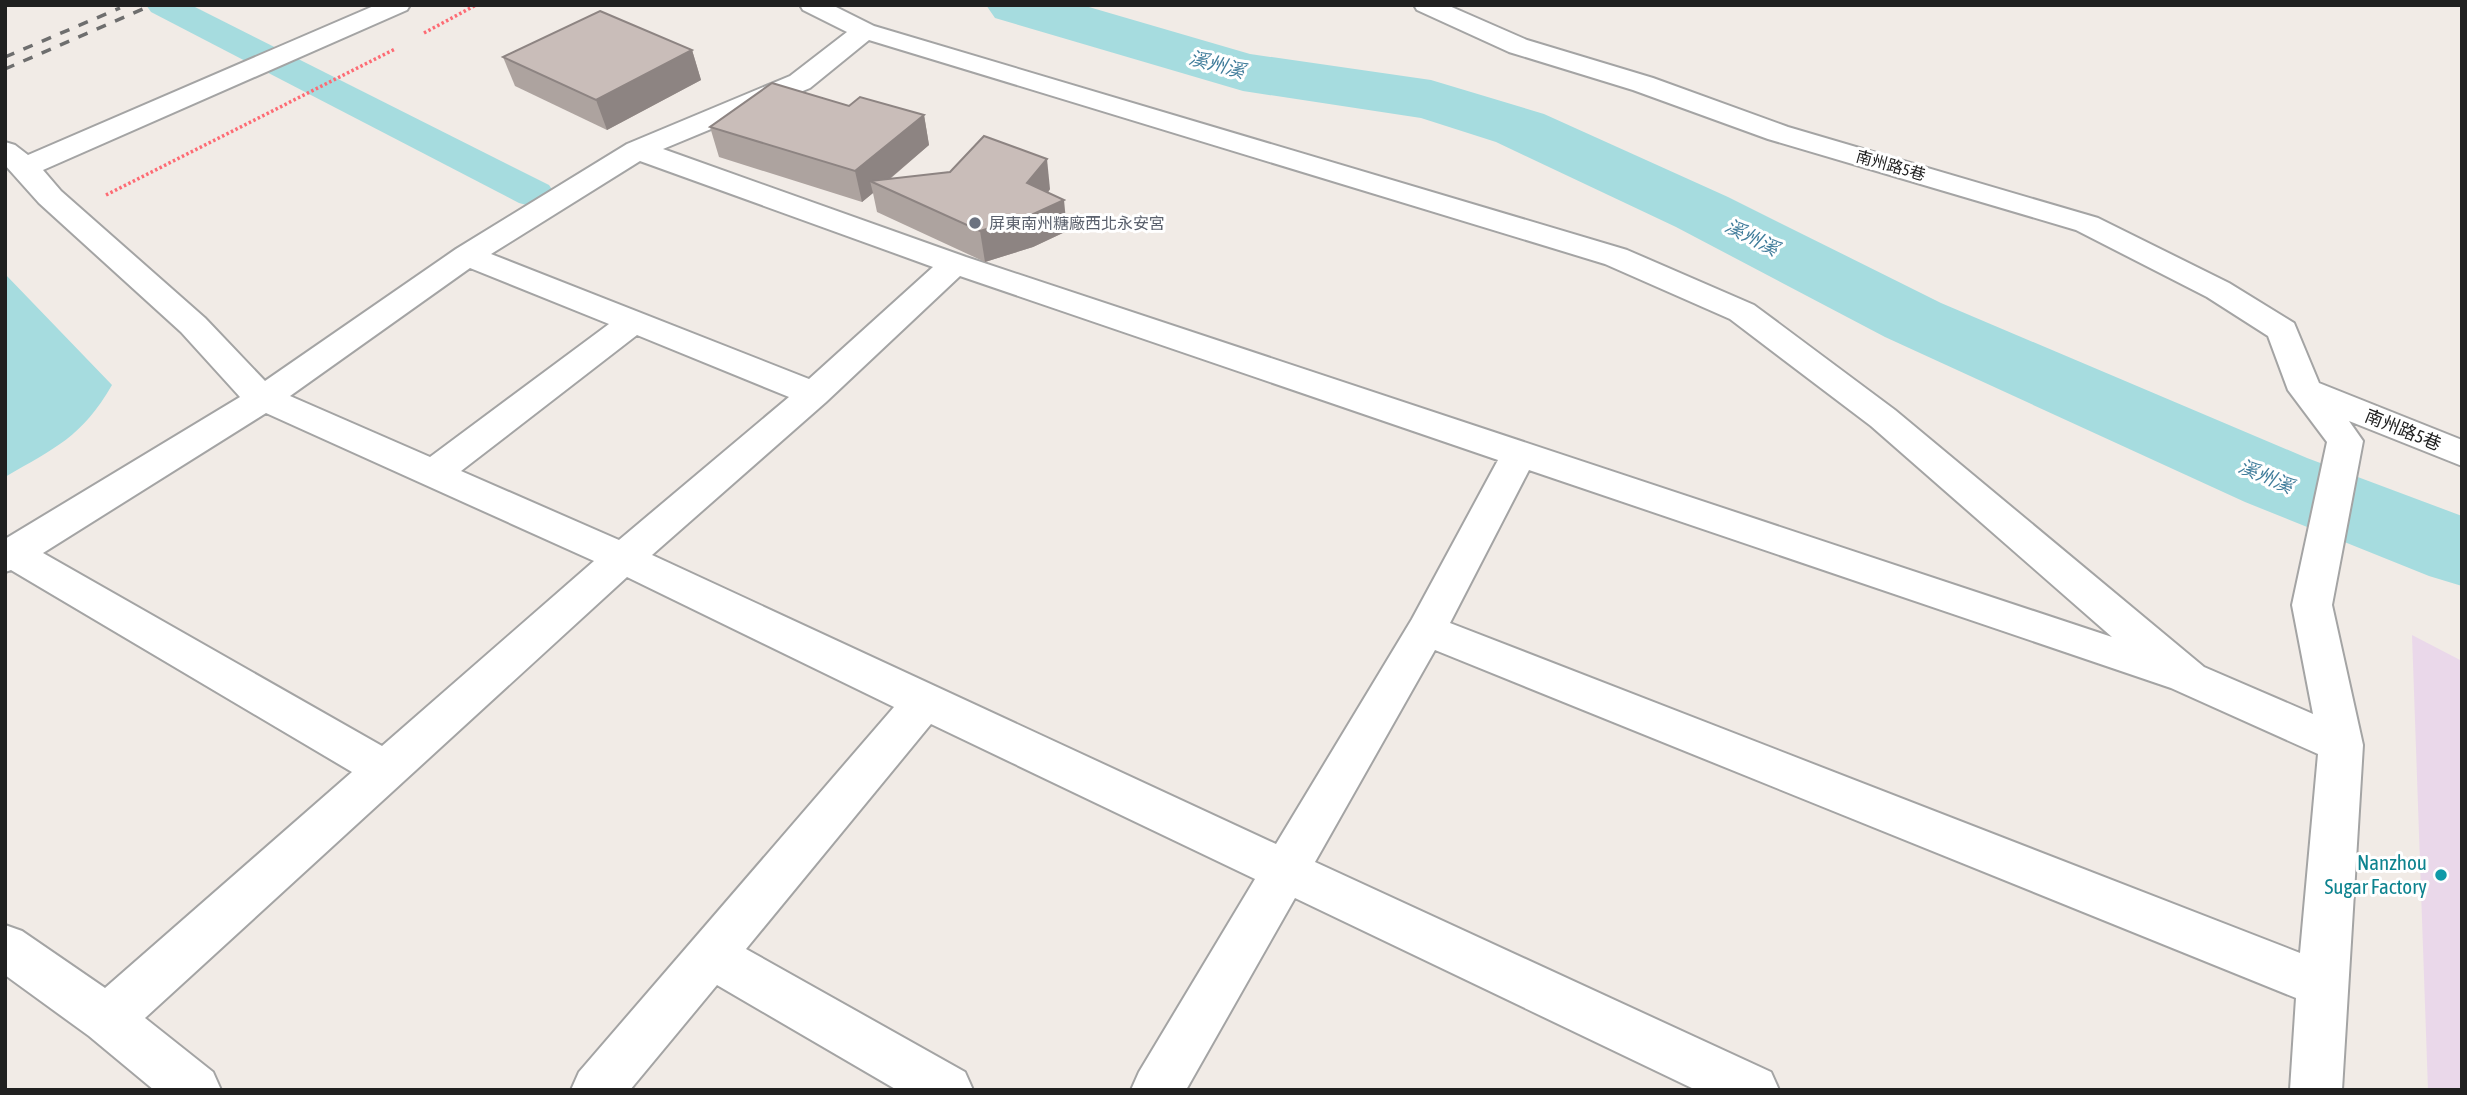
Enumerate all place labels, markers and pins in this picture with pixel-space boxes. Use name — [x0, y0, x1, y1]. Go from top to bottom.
place label: 屏東南州糖廠西北永安宮 — [989, 214, 1165, 232]
marker: 屏東南州糖廠西北永安宮 — [967, 215, 983, 231]
place label: Nanzhou Sugar Factory — [2324, 850, 2427, 898]
marker: Nanzhou Sugar Factory — [2433, 867, 2449, 883]

